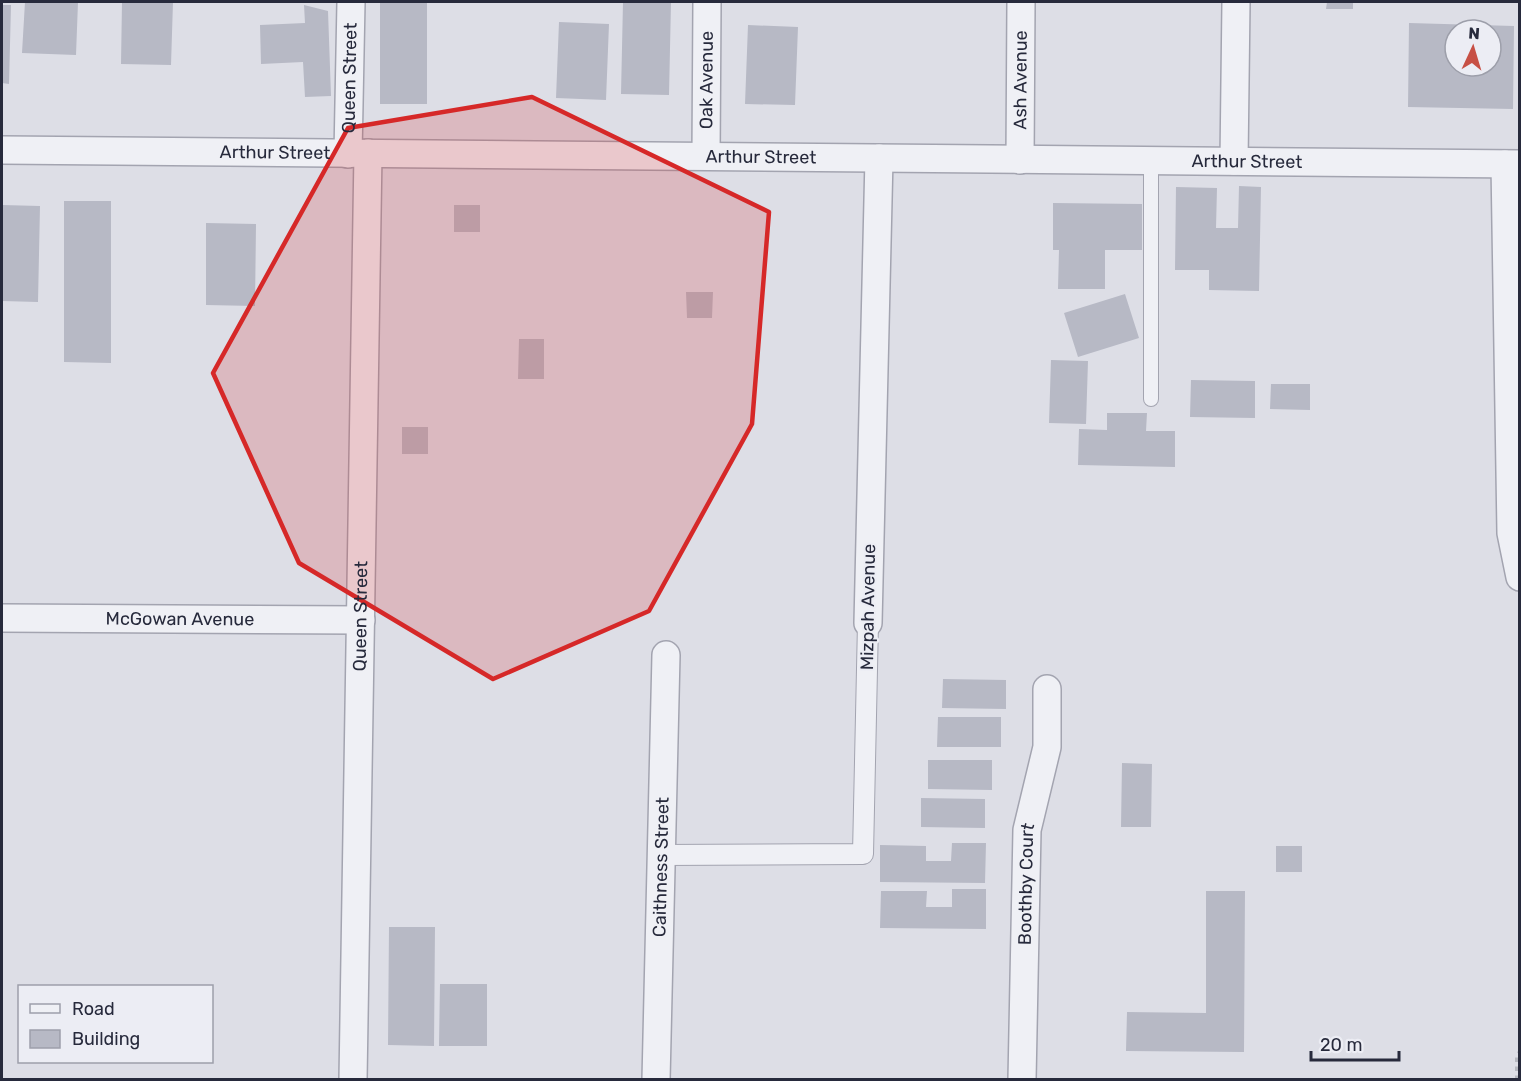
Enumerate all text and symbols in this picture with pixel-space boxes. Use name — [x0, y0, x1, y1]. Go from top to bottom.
north arrow — [1443, 18, 1503, 78]
street label: Queen Street — [337, 22, 362, 134]
text: N — [1468, 24, 1480, 43]
street label: Ash Avenue — [1009, 30, 1032, 130]
street label: Oak Avenue — [695, 31, 718, 129]
street label: Arthur Street — [220, 141, 330, 164]
street label: Arthur Street — [706, 145, 816, 169]
street label: Arthur Street — [1191, 150, 1302, 173]
street label: Mizpah Avenue — [856, 544, 880, 670]
street label: Queen Street — [349, 561, 372, 672]
street label: McGowan Avenue — [106, 608, 254, 630]
street label: Caithness Street — [648, 797, 674, 937]
street label: Boothby Court — [1014, 821, 1039, 945]
legend — [18, 985, 213, 1063]
text: Road — [72, 998, 115, 1020]
scale bar — [1311, 1024, 1400, 1062]
text: Building — [72, 1028, 140, 1050]
text: 20 m — [1320, 1034, 1362, 1056]

